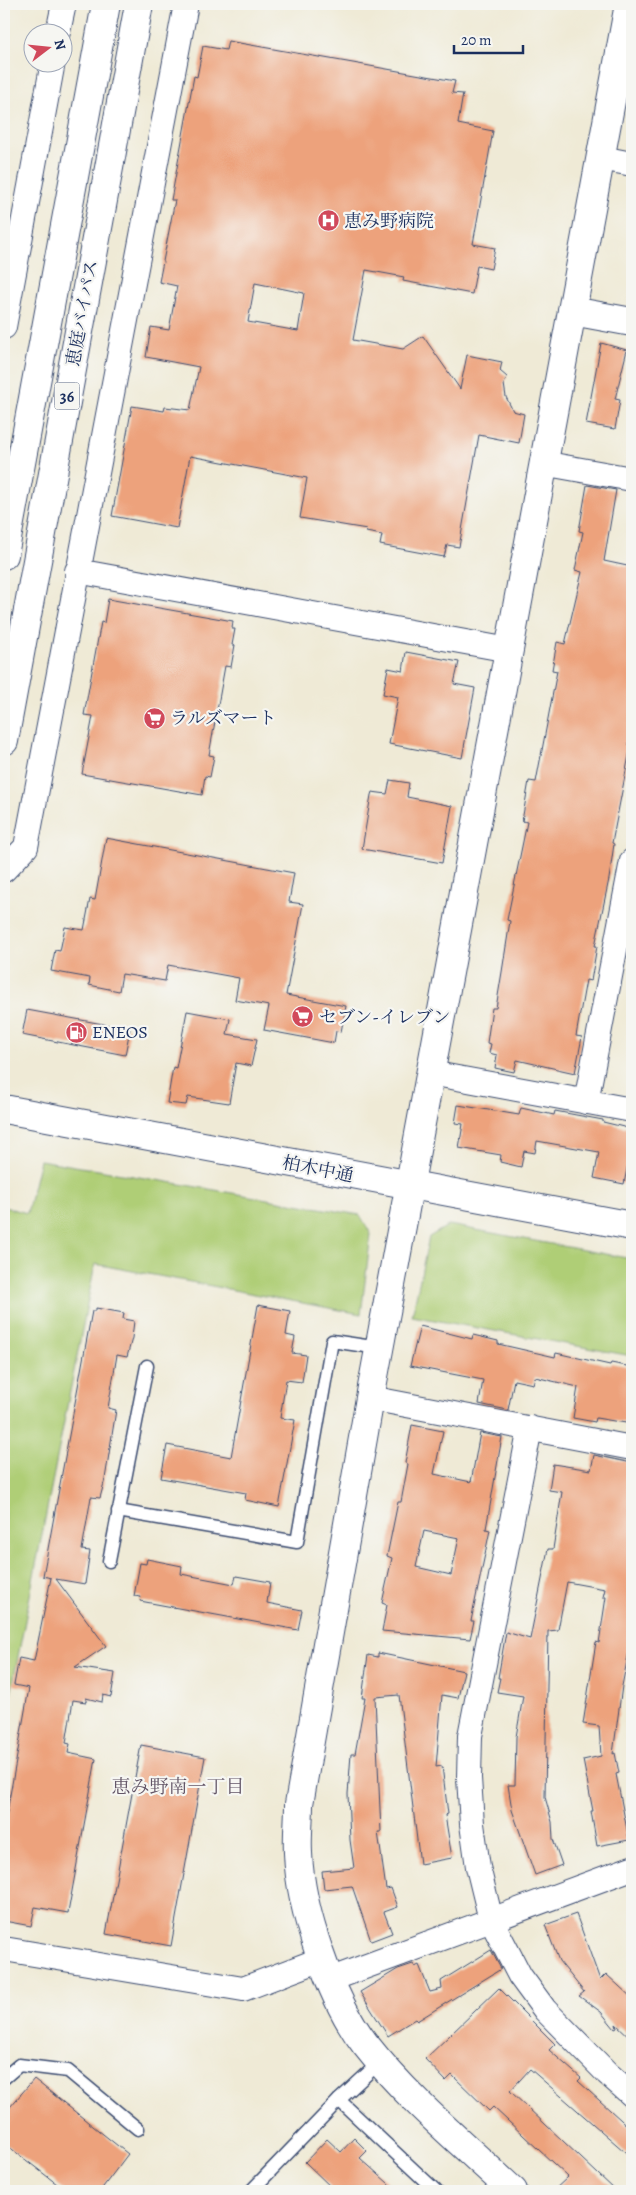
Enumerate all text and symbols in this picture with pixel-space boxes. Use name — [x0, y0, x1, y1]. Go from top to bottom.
north arrow — [22, 22, 72, 72]
scale bar — [454, 22, 522, 54]
text: 20 m — [461, 30, 492, 50]
text: N — [49, 37, 71, 52]
hospital icon: 恵み野病院 — [316, 209, 340, 233]
place label: 恵み野病院 — [344, 209, 434, 233]
street label: 恵庭バイパス — [61, 258, 103, 368]
road number: 36 — [54, 382, 80, 410]
supermarket icon: ラルズマート — [142, 706, 166, 730]
place label: ラルズマート — [170, 706, 277, 730]
supermarket icon: セブン-イレブン — [291, 1005, 315, 1029]
place label: セブン-イレブン — [319, 1005, 450, 1029]
fuel station icon: ENEOS — [64, 1020, 88, 1044]
place label: ENEOS — [92, 1020, 148, 1044]
street label: 柏木中通 — [280, 1150, 356, 1188]
district label: 恵み野南一丁目 — [111, 1774, 245, 1800]

